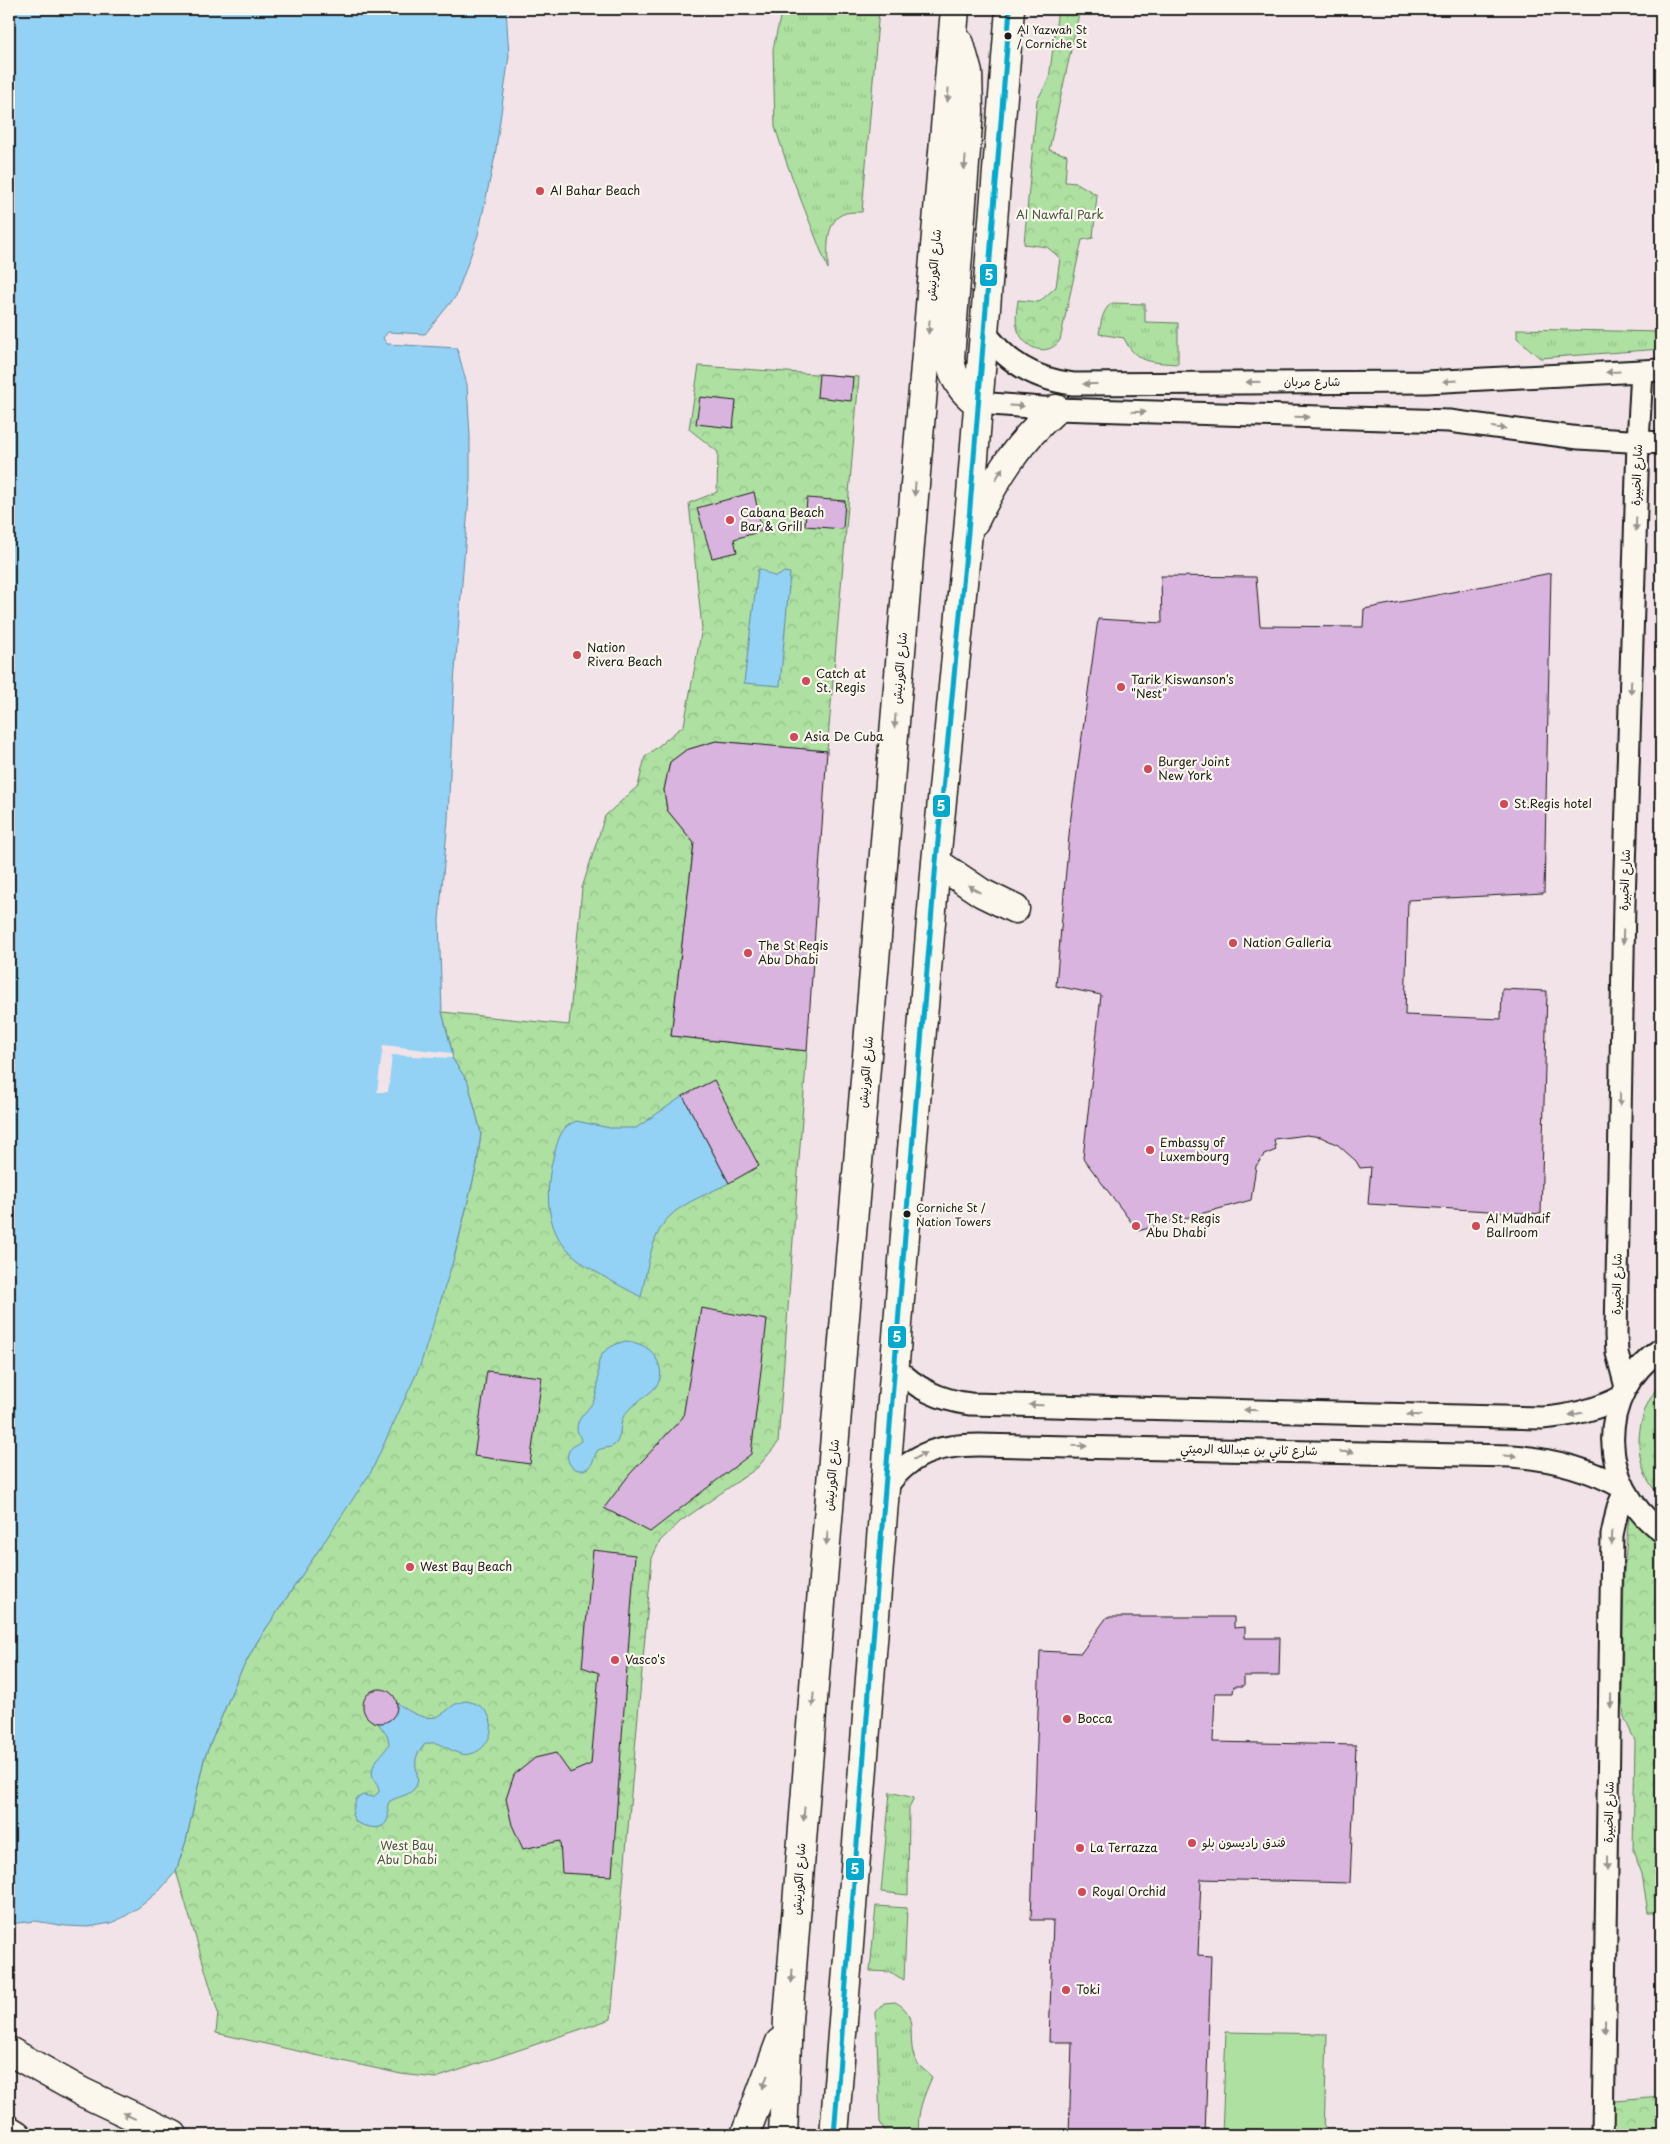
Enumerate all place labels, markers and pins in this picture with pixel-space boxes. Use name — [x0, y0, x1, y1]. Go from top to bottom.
place label: Al Yazwah St / Corniche St — [1017, 21, 1087, 52]
marker: Al Yazwah St / Corniche St — [1003, 31, 1013, 41]
place label: Al Bahar Beach — [550, 181, 640, 199]
marker: Al Bahar Beach — [534, 185, 546, 197]
place label: Cabana Beach Bar & Grill — [740, 503, 824, 535]
marker: Cabana Beach Bar & Grill — [724, 514, 736, 526]
place label: Nation Rivera Beach — [587, 638, 662, 670]
marker: Nation Rivera Beach — [571, 649, 583, 661]
place label: Catch at St. Regis — [816, 664, 866, 696]
place label: Tarik Kiswanson's "Nest" — [1131, 670, 1234, 702]
marker: Catch at St. Regis — [800, 675, 812, 687]
marker: Tarik Kiswanson's "Nest" — [1115, 681, 1127, 693]
place label: Asia De Cuba — [804, 727, 884, 745]
marker: Asia De Cuba — [788, 731, 800, 743]
place label: Burger Joint New York — [1158, 752, 1230, 784]
marker: Burger Joint New York — [1142, 763, 1154, 775]
place label: St.Regis hotel — [1514, 794, 1592, 812]
marker: St.Regis hotel — [1498, 798, 1510, 810]
place label: Nation Galleria — [1243, 933, 1332, 951]
place label: The St Regis Abu Dhabi — [758, 936, 829, 968]
marker: Nation Galleria — [1227, 937, 1239, 949]
marker: The St Regis Abu Dhabi — [742, 947, 754, 959]
place label: Embassy of Luxembourg — [1160, 1133, 1229, 1165]
marker: Embassy of Luxembourg — [1144, 1144, 1156, 1156]
place label: Corniche St / Nation Towers — [916, 1199, 991, 1230]
marker: Corniche St / Nation Towers — [902, 1209, 912, 1219]
place label: The St. Regis Abu Dhabi — [1146, 1209, 1221, 1241]
place label: Al Mudhaif Ballroom — [1486, 1209, 1551, 1241]
marker: The St. Regis Abu Dhabi — [1130, 1220, 1142, 1232]
marker: Al Mudhaif Ballroom — [1470, 1220, 1482, 1232]
place label: West Bay Beach — [420, 1557, 512, 1575]
marker: West Bay Beach — [404, 1561, 416, 1573]
place label: Vasco's — [625, 1650, 666, 1668]
marker: Vasco's — [609, 1654, 621, 1666]
place label: Bocca — [1077, 1709, 1113, 1727]
marker: Bocca — [1061, 1713, 1073, 1725]
place label: فندق راديسون بلو — [1201, 1833, 1286, 1851]
marker: فندق راديسون بلو — [1186, 1837, 1198, 1849]
place label: La Terrazza — [1090, 1838, 1158, 1856]
marker: La Terrazza — [1074, 1842, 1086, 1854]
place label: Royal Orchid — [1092, 1882, 1166, 1900]
marker: Royal Orchid — [1076, 1886, 1088, 1898]
place label: Toki — [1076, 1980, 1100, 1998]
marker: Toki — [1060, 1984, 1072, 1996]

